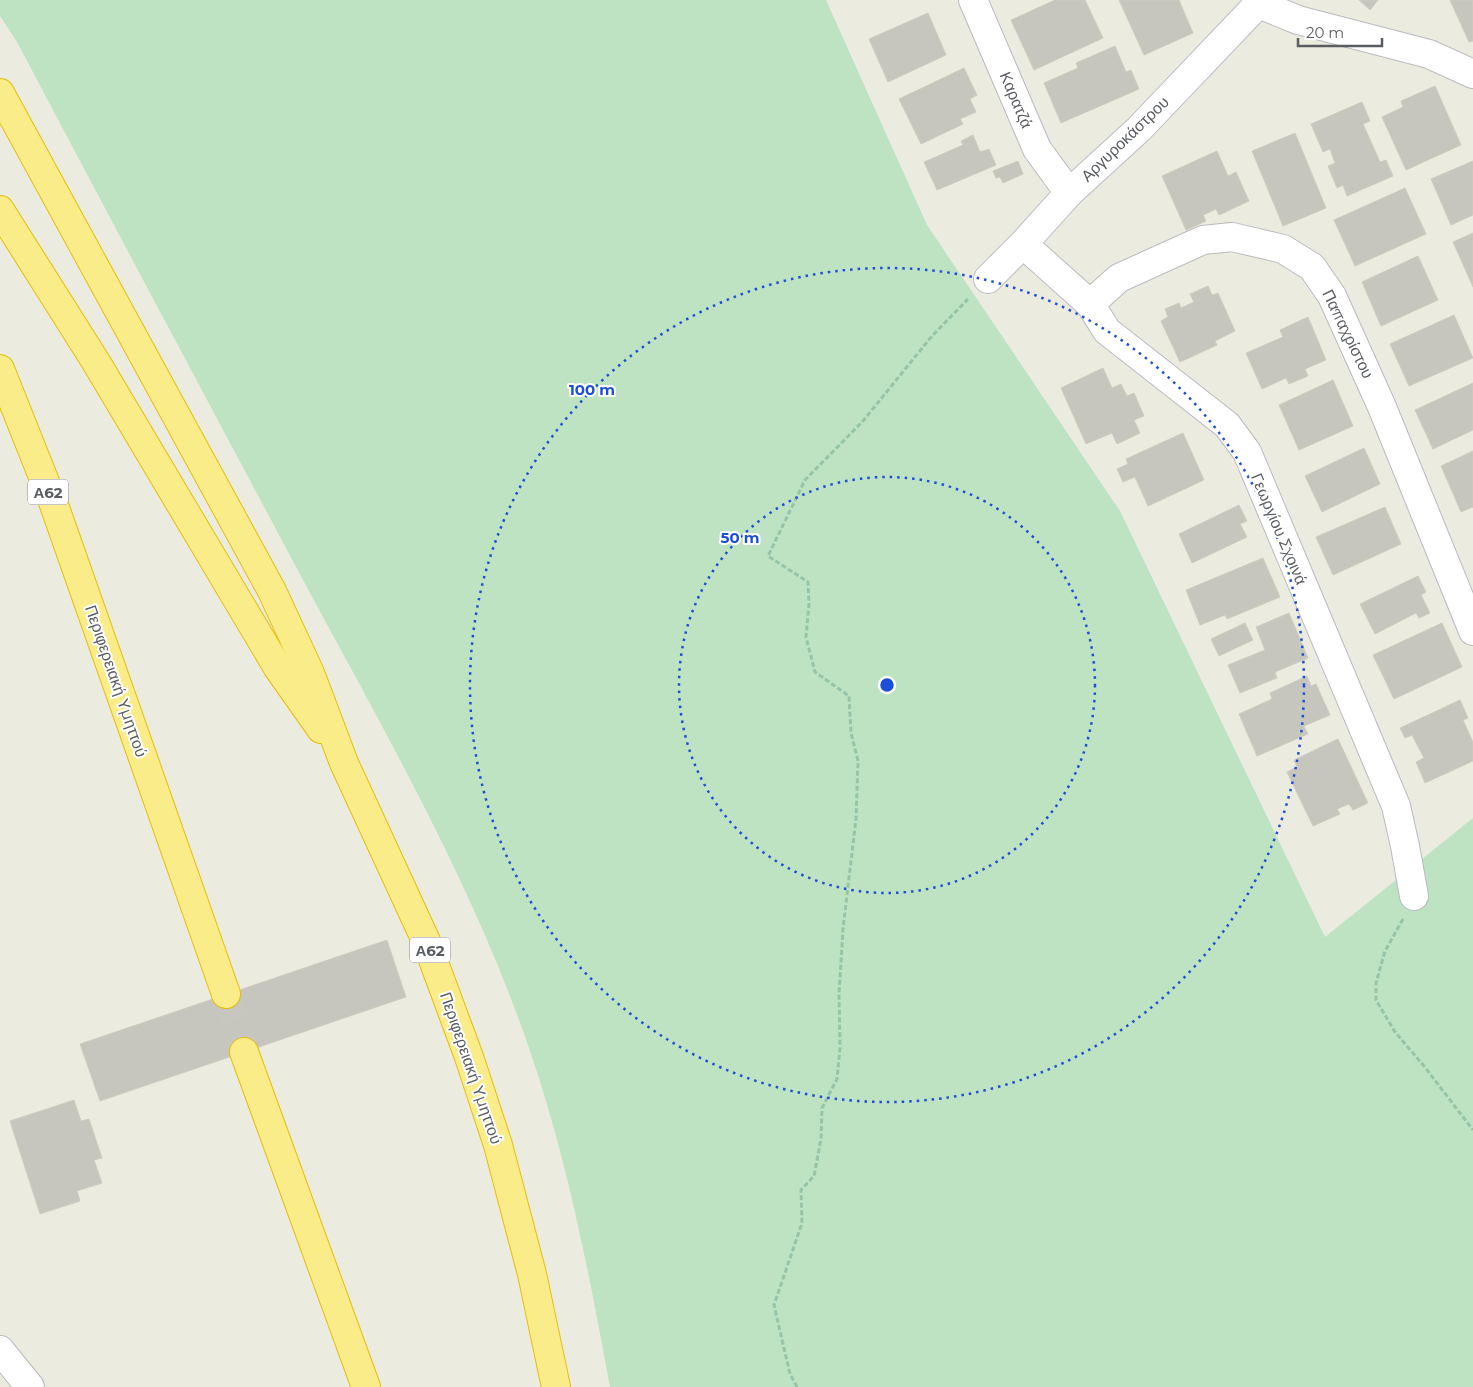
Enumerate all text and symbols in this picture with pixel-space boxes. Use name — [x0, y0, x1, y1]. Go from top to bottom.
scale bar — [1298, 15, 1382, 47]
text: 20 m — [1306, 23, 1344, 42]
street label: Καρατζά — [996, 69, 1036, 131]
street label: Αργυροκάστρου — [1077, 92, 1173, 186]
street label: Παπαχρίστου — [1318, 286, 1378, 382]
text: 100 m — [569, 380, 615, 399]
street label: Γεωργίου Σχοινά — [1247, 470, 1311, 588]
road number: Α62 — [28, 480, 68, 504]
text: 50 m — [720, 528, 760, 547]
street label: Περιφερειακή Υμηττού — [81, 603, 151, 759]
centre of rings — [878, 676, 896, 694]
road number: Α62 — [410, 938, 450, 962]
street label: Περιφερειακή Υμηττού — [436, 990, 506, 1146]

